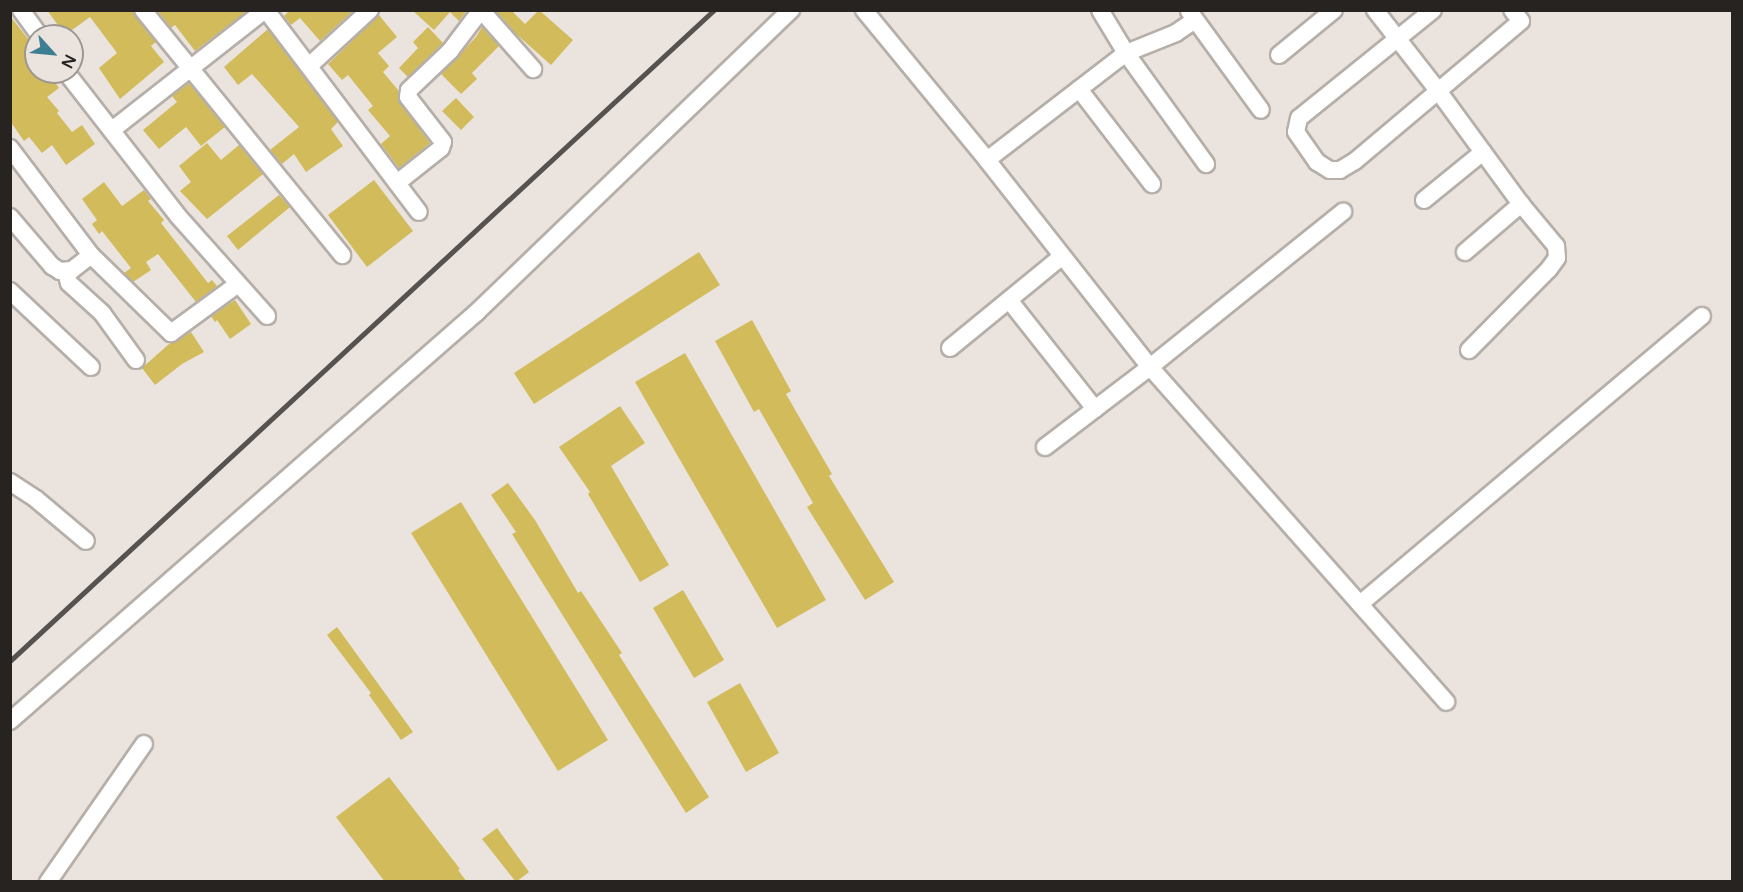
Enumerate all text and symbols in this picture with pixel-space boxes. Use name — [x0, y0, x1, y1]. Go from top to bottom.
north arrow — [24, 24, 84, 84]
text: N — [56, 51, 80, 72]

